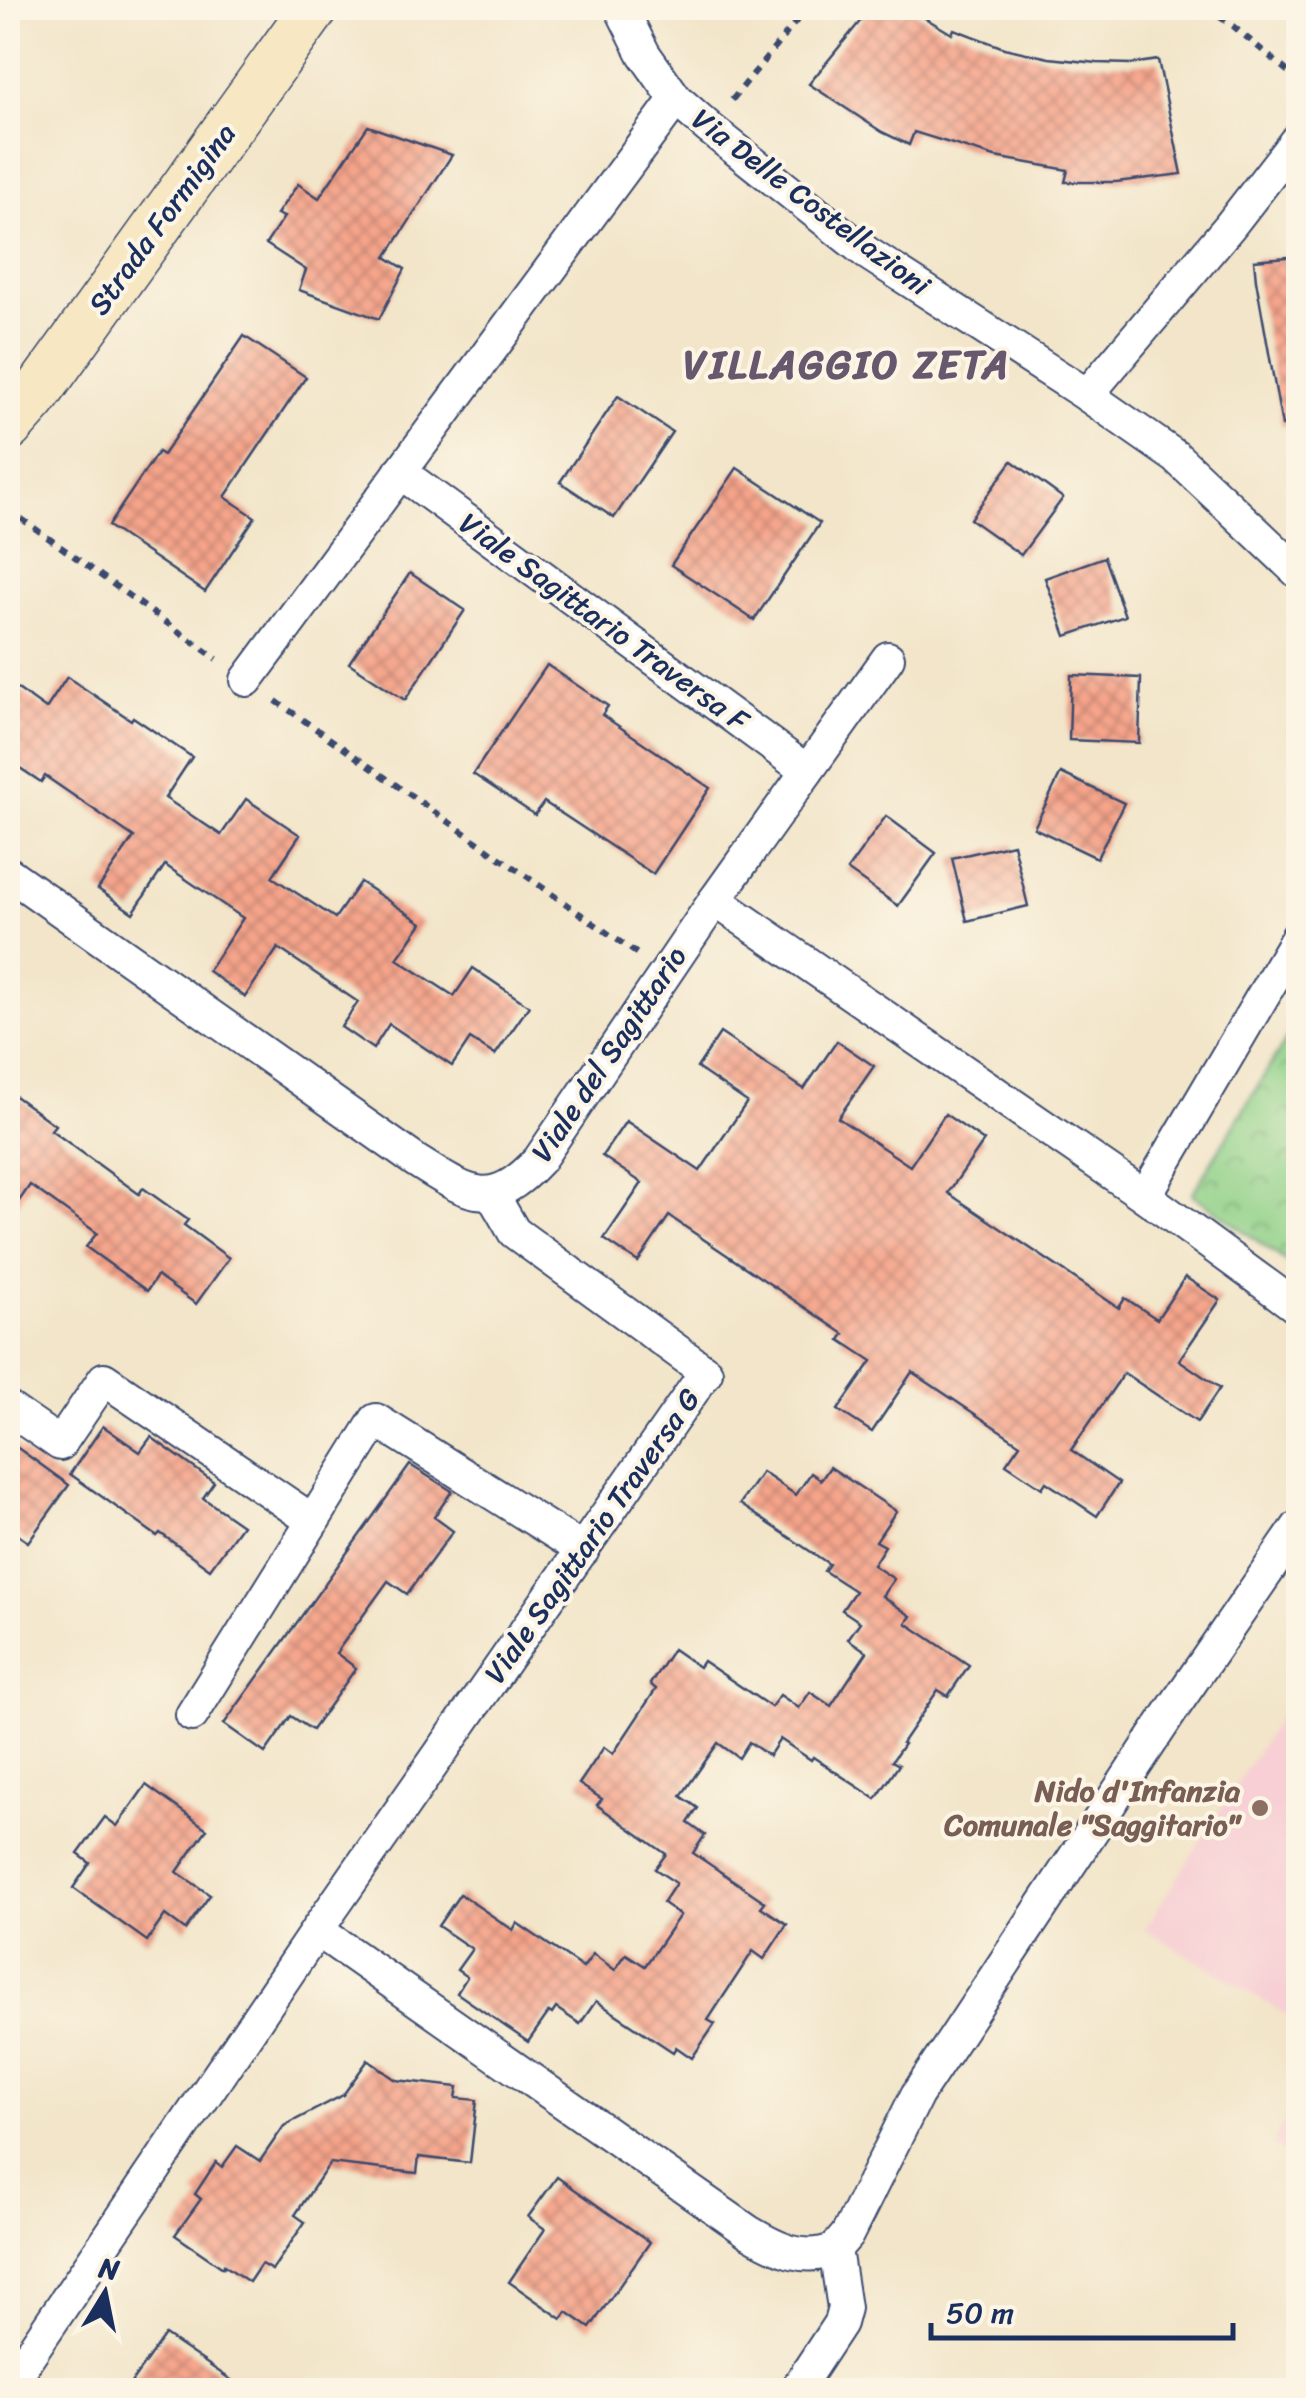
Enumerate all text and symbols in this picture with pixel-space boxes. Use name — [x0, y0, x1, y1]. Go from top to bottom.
street label: Via Delle Costellazioni — [679, 94, 944, 311]
street label: Strada Formigina — [73, 111, 251, 327]
district label: VILLAGGIO ZETA — [683, 329, 1011, 400]
street label: Viale Sagittario Traversa F — [447, 498, 762, 747]
street label: Viale del Sagittario — [516, 934, 702, 1174]
street label: Viale Sagittario Traversa G — [469, 1376, 715, 1695]
place label: Nido d'Infanzia Comunale "Saggitario" — [943, 1764, 1243, 1852]
marker: Nido d'Infanzia Comunale "Saggitario" — [1249, 1797, 1271, 1819]
north arrow — [55, 2243, 155, 2343]
text: N — [94, 2243, 124, 2295]
scale bar — [931, 2278, 1234, 2340]
text: 50 m — [946, 2286, 1014, 2340]

